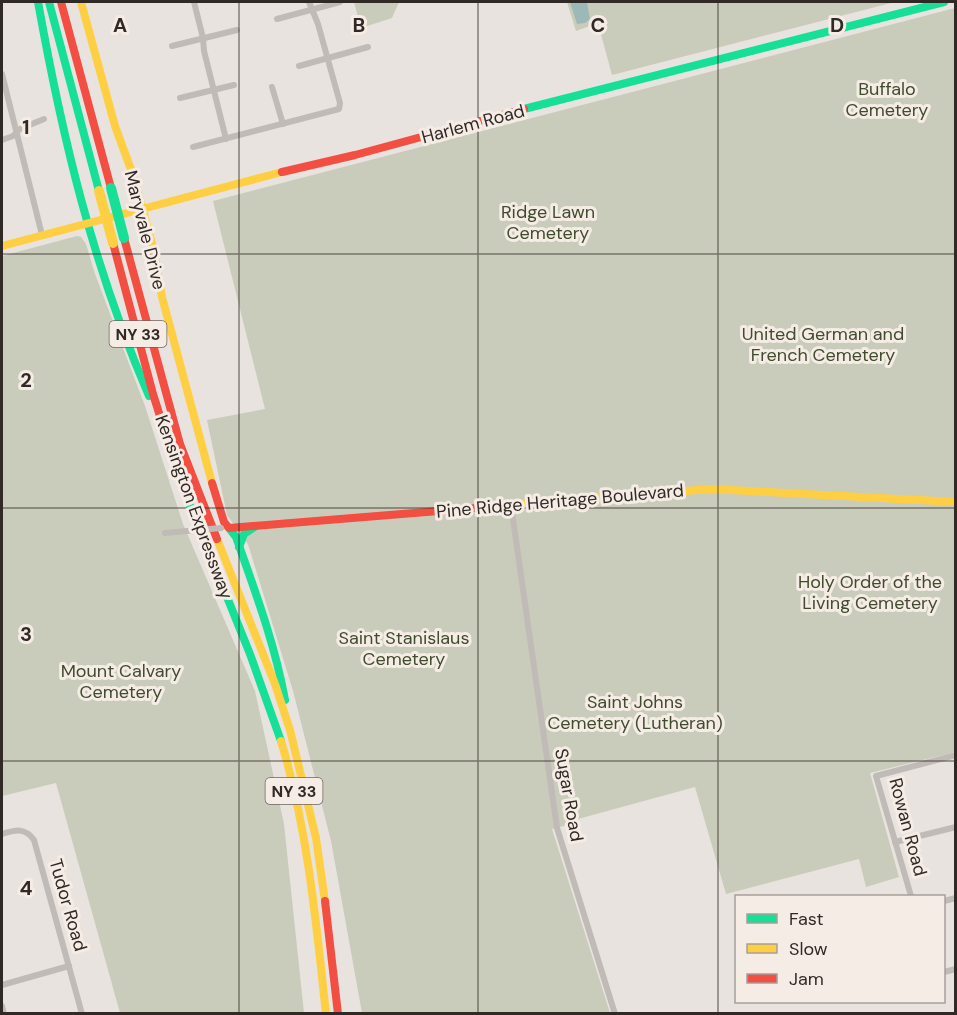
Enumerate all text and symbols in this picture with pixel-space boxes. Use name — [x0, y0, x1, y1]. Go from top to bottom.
text: A — [113, 12, 127, 38]
text: B — [353, 12, 365, 38]
text: C — [591, 12, 605, 38]
text: D — [830, 12, 844, 38]
park label: Buffalo Cemetery — [846, 77, 928, 122]
street label: Harlem Road — [419, 99, 527, 149]
text: 1 — [22, 114, 30, 140]
street label: Maryvale Drive — [119, 168, 171, 292]
park label: Ridge Lawn Cemetery — [501, 200, 595, 245]
road number: NY 33 — [110, 321, 166, 347]
park label: United German and French Cemetery — [742, 322, 904, 367]
text: 2 — [20, 367, 32, 393]
street label: Kensington Expressway — [149, 412, 239, 602]
street label: Pine Ridge Heritage Boulevard — [435, 478, 685, 524]
park label: Holy Order of the Living Cemetery — [798, 570, 942, 615]
text: 3 — [20, 621, 32, 647]
park label: Saint Stanislaus Cemetery — [339, 626, 469, 671]
park label: Mount Calvary Cemetery — [61, 659, 181, 704]
park label: Saint Johns Cemetery (Lutheran) — [547, 690, 723, 735]
street label: Sugar Road — [549, 747, 589, 843]
street label: Rowan Road — [883, 775, 933, 879]
road number: NY 33 — [266, 778, 322, 804]
street label: Tudor Road — [43, 856, 93, 954]
text: 4 — [20, 875, 33, 901]
legend — [735, 895, 945, 1003]
text: Fast — [789, 907, 824, 931]
text: Slow — [789, 937, 828, 961]
text: Jam — [789, 967, 824, 991]

